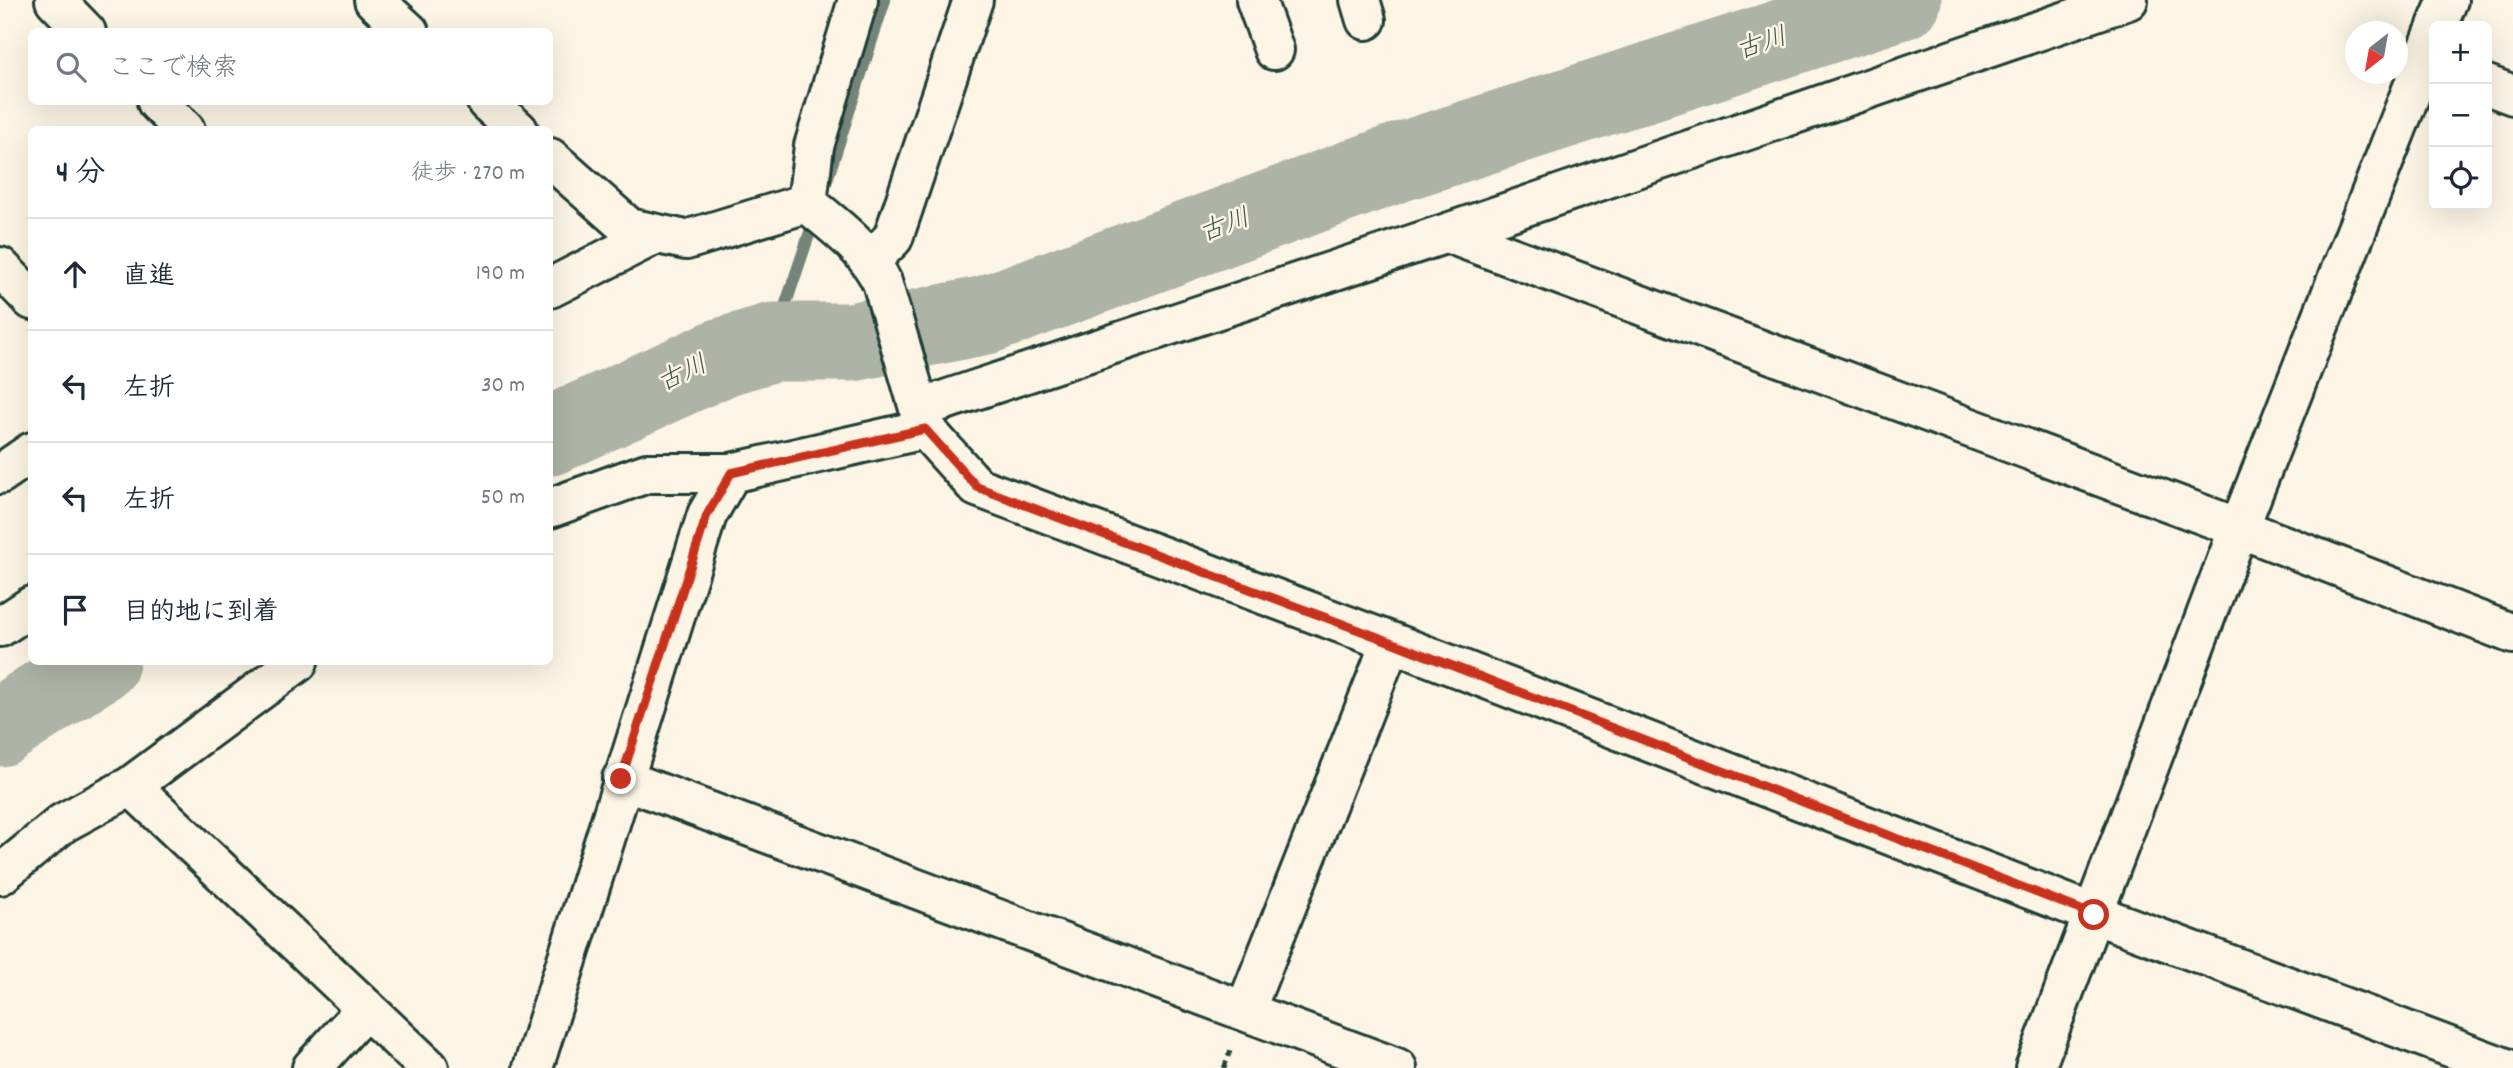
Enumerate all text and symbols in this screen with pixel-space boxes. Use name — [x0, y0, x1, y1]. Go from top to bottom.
water label: 古川 — [1732, 19, 1792, 71]
north arrow — [2345, 21, 2408, 84]
map controls — [2429, 21, 2492, 210]
button: + — [2429, 21, 2492, 84]
search box — [28, 28, 553, 105]
icon: search — [52, 48, 90, 86]
text: ここで検索 — [108, 51, 238, 88]
button: − — [2429, 84, 2492, 147]
button: locate — [2429, 147, 2492, 210]
text: 4 分 — [56, 154, 105, 197]
text: 徒歩 · 270 m — [411, 158, 525, 191]
water label: 古川 — [1194, 201, 1256, 253]
icon: ahead — [56, 255, 94, 293]
text: 190 m — [476, 258, 525, 291]
text: 直進 — [123, 259, 175, 296]
water label: 古川 — [652, 347, 714, 403]
icon: left — [56, 367, 94, 405]
text: 30 m — [481, 370, 525, 403]
text: 左折 — [123, 371, 175, 408]
icon: left — [56, 479, 94, 517]
text: 50 m — [481, 482, 525, 515]
text: 左折 — [123, 483, 175, 520]
icon: arrive — [56, 591, 94, 629]
text: 目的地に到着 — [123, 595, 279, 632]
route end — [605, 763, 636, 794]
route start — [2078, 899, 2109, 930]

